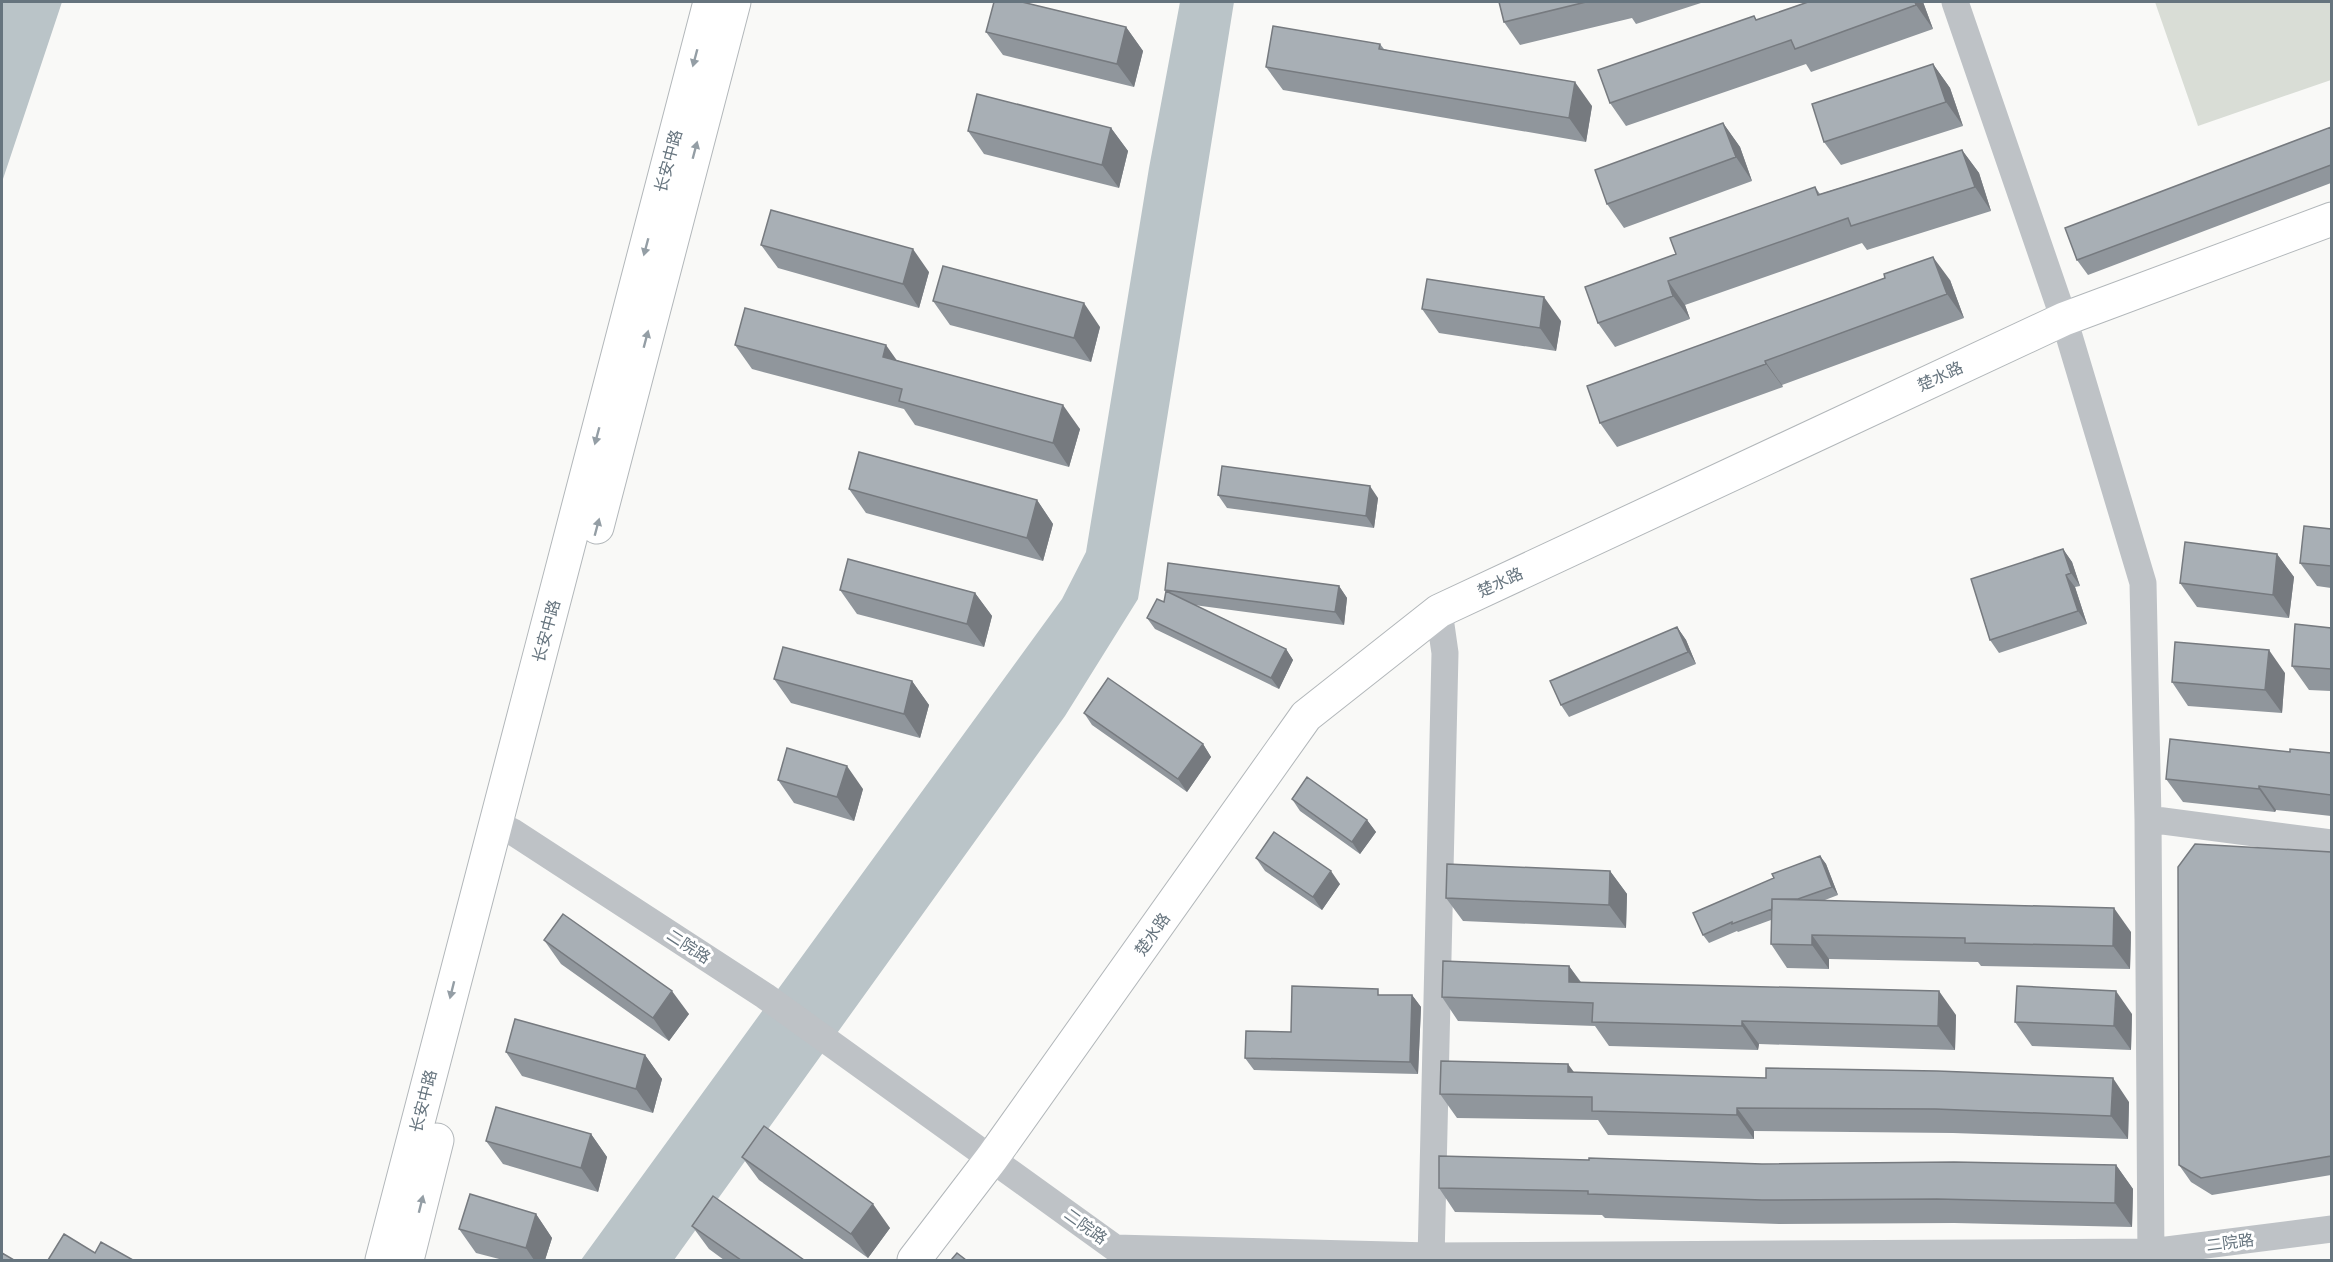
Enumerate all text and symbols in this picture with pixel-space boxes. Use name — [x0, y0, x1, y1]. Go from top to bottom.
one-way arrow — [689, 49, 699, 67]
street label: 长安中路 — [651, 128, 686, 195]
one-way arrow — [691, 141, 701, 159]
one-way arrow — [641, 238, 650, 256]
one-way arrow — [642, 329, 652, 348]
street label: 楚水路 — [1914, 358, 1966, 395]
one-way arrow — [592, 427, 601, 445]
one-way arrow — [592, 518, 602, 536]
street label: 楚水路 — [1474, 564, 1526, 601]
street label: 长安中路 — [529, 598, 564, 665]
street label: 楚水路 — [1131, 909, 1174, 959]
street label: 二院路 — [663, 925, 714, 967]
one-way arrow — [447, 981, 456, 999]
street label: 长安中路 — [407, 1068, 440, 1134]
one-way arrow — [417, 1195, 427, 1213]
street label: 二院路 — [1061, 1205, 1111, 1248]
street label: 二院路 — [2205, 1230, 2255, 1255]

